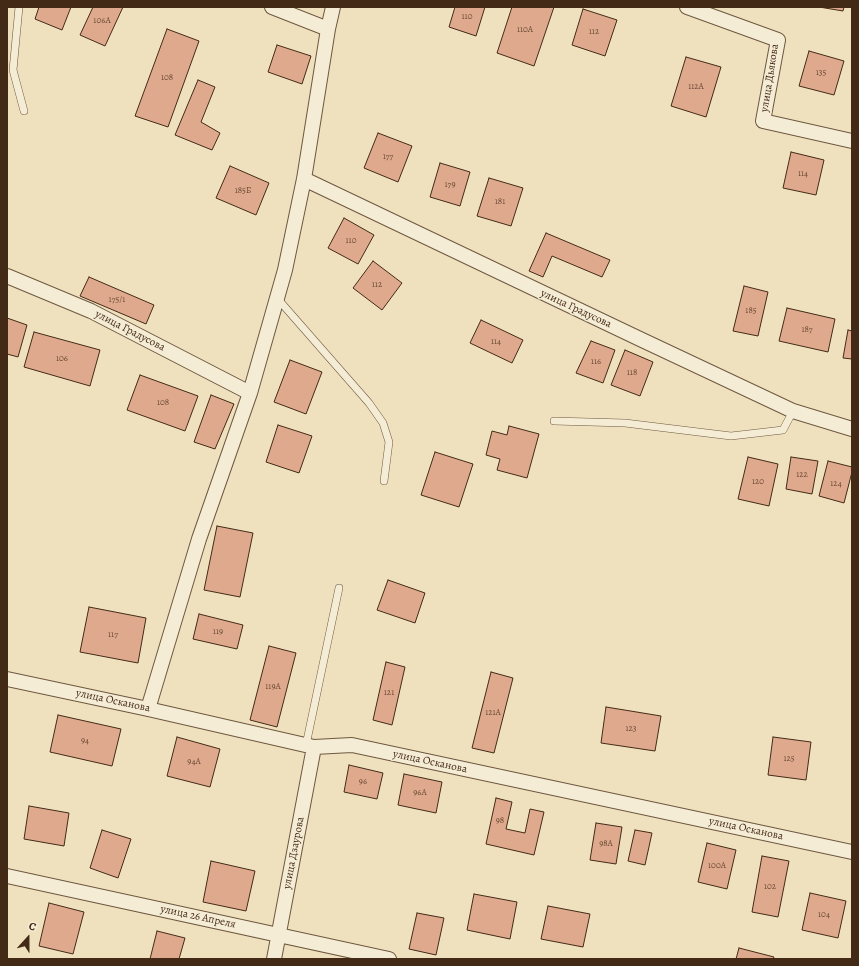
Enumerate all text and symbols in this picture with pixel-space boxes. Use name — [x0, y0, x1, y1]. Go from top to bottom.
house number: 110 — [462, 12, 472, 22]
house number: 106А — [93, 16, 111, 26]
house number: 110А — [517, 25, 533, 35]
house number: 112 — [589, 27, 599, 37]
street label: улица Дьякова — [758, 43, 782, 113]
house number: 135 — [816, 68, 826, 78]
house number: 108 — [161, 73, 173, 83]
house number: 112А — [688, 82, 704, 92]
house number: 177 — [383, 152, 393, 162]
house number: 114 — [798, 169, 808, 179]
house number: 179 — [445, 180, 455, 190]
house number: 185Б — [235, 186, 251, 196]
house number: 181 — [495, 197, 505, 207]
house number: 110 — [346, 236, 356, 246]
house number: 112 — [372, 280, 382, 290]
street label: улица Градусова — [538, 287, 614, 331]
house number: 175/1 — [109, 295, 125, 305]
house number: 185 — [745, 306, 757, 316]
street label: улица Градусова — [93, 308, 167, 354]
house number: 187 — [801, 325, 813, 335]
house number: 114 — [491, 337, 501, 347]
house number: 106 — [56, 354, 68, 364]
house number: 116 — [591, 357, 601, 367]
house number: 118 — [627, 368, 637, 378]
house number: 108 — [157, 398, 169, 408]
house number: 122 — [796, 470, 808, 480]
house number: 120 — [752, 477, 764, 487]
house number: 124 — [830, 479, 842, 489]
house number: 119 — [213, 627, 223, 637]
house number: 117 — [108, 630, 118, 640]
house number: 119А — [265, 682, 281, 692]
street label: улица Осканова — [75, 687, 151, 715]
house number: 121 — [384, 688, 394, 698]
house number: 121А — [485, 708, 501, 718]
house number: 123 — [625, 724, 637, 734]
house number: 94 — [81, 736, 89, 746]
street label: улица Осканова — [392, 748, 468, 776]
house number: 125 — [783, 754, 795, 764]
house number: 94А — [187, 757, 201, 767]
house number: 96 — [359, 777, 367, 787]
house number: 96А — [413, 788, 427, 798]
street label: улица Осканова — [708, 815, 784, 843]
street label: улица Дзаурова — [281, 816, 307, 890]
house number: 98 — [496, 816, 504, 826]
house number: 98А — [599, 839, 613, 849]
house number: 100А — [708, 861, 726, 871]
house number: 102 — [764, 882, 776, 892]
street label: улица 26 Апреля — [159, 903, 237, 931]
house number: 104 — [818, 910, 830, 920]
north arrow — [8, 918, 48, 958]
text: С — [27, 918, 38, 935]

